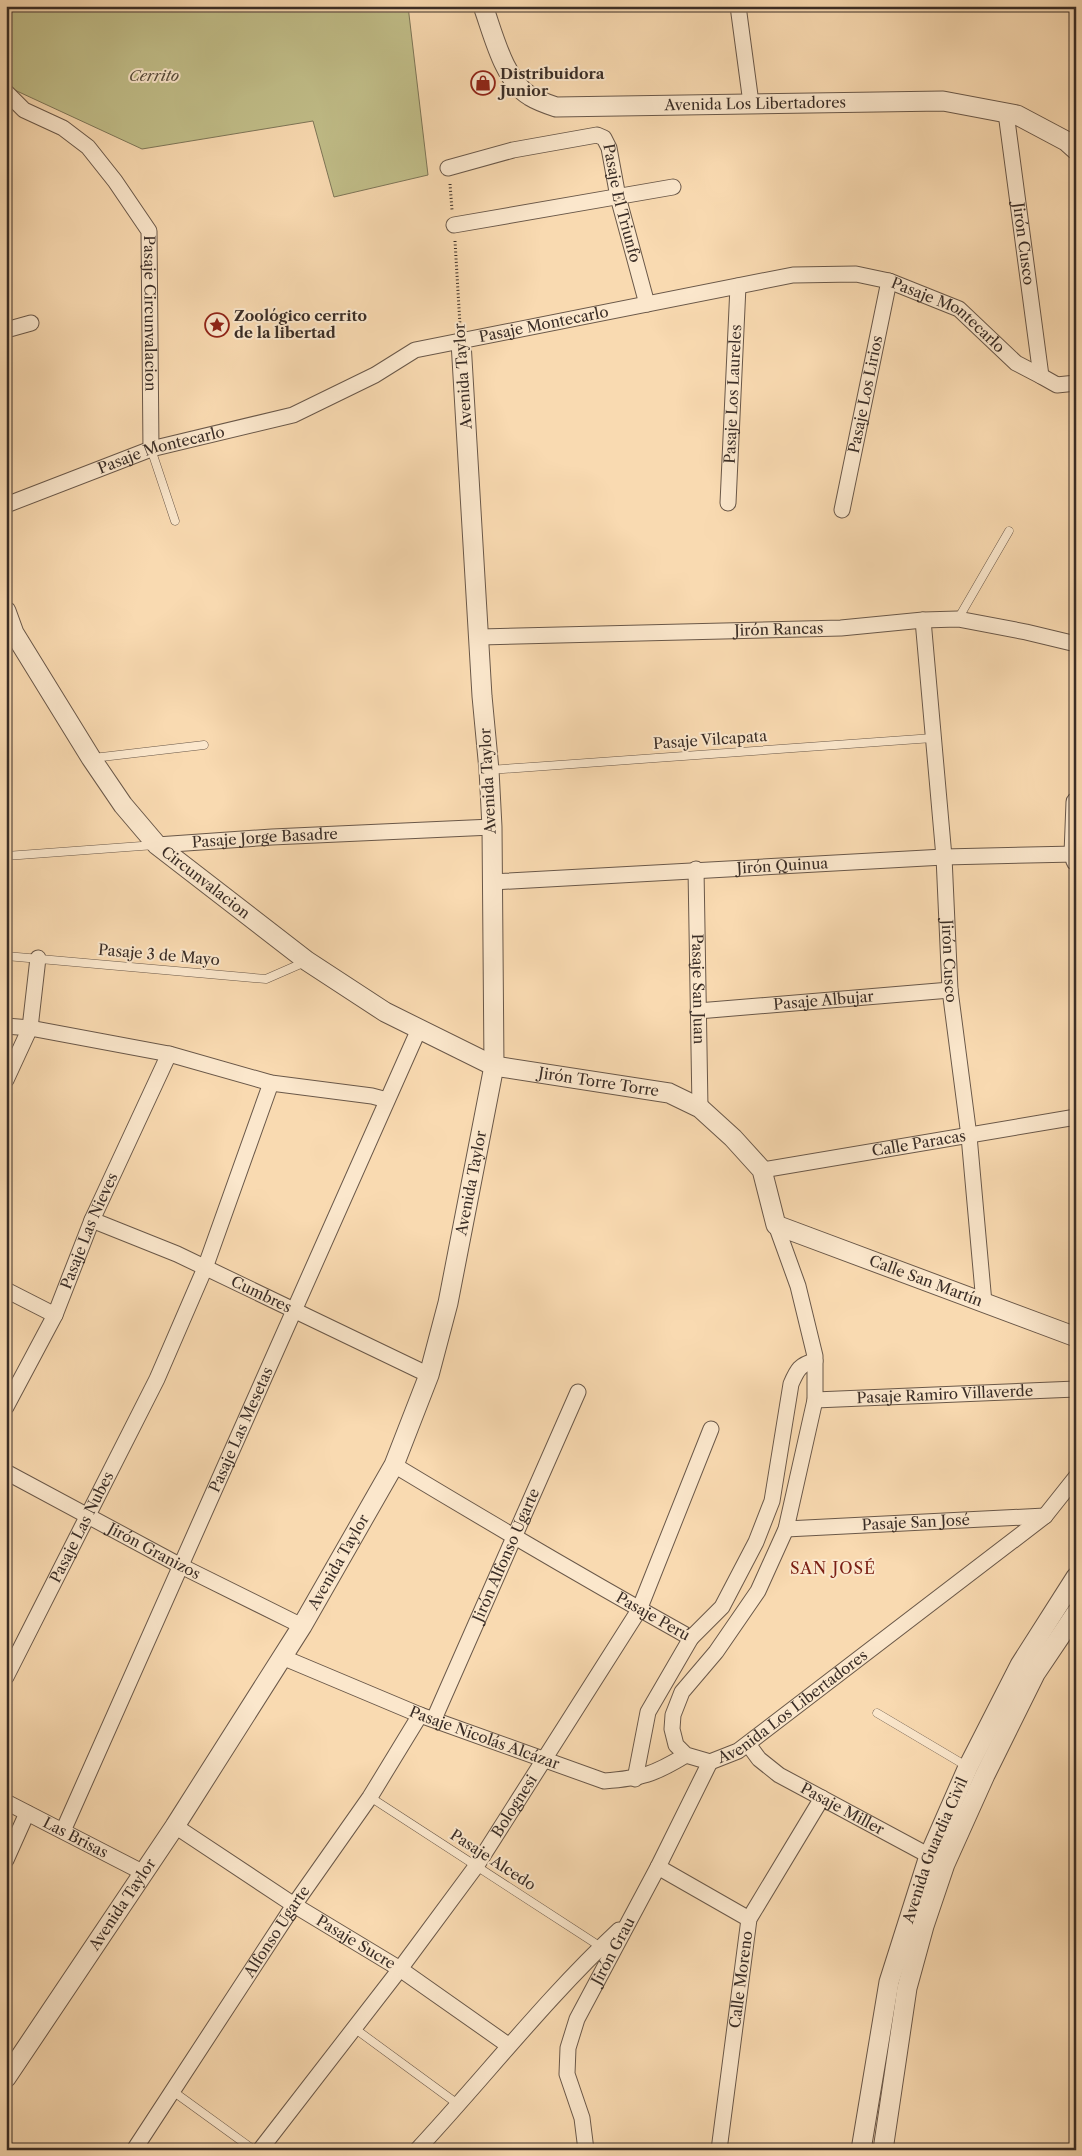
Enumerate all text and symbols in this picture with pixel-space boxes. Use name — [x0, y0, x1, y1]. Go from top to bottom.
place label: Distribuidora Junior — [497, 64, 605, 100]
park label: Cerrito — [129, 66, 179, 85]
shop icon: Distribuidora Junior — [470, 70, 496, 96]
street label: Avenida Los Libertadores — [663, 93, 846, 114]
street label: Pasaje El Triunfo — [599, 142, 645, 264]
street label: Jirón Cusco — [1009, 199, 1039, 286]
street label: Pasaje Circunvalacion — [140, 235, 160, 392]
street label: Pasaje Montecarlo — [889, 273, 1009, 356]
street label: Pasaje Montecarlo — [477, 302, 610, 346]
place label: Zoológico cerrito de la libertad — [234, 306, 367, 342]
place icon: Zoológico cerrito de la libertad — [204, 312, 230, 338]
street label: Avenida Taylor — [449, 322, 476, 431]
street label: Pasaje Los Laureles — [720, 324, 745, 464]
street label: Pasaje Los Lirios — [844, 334, 887, 455]
street label: Pasaje Montecarlo — [95, 422, 226, 478]
street label: Jirón Rancas — [732, 618, 824, 640]
street label: Pasaje Vilcapata — [652, 726, 768, 753]
street label: Avenida Taylor — [475, 727, 500, 836]
street label: Pasaje Jorge Basadre — [191, 824, 338, 852]
street label: Circunvalacion — [158, 842, 255, 923]
street label: Jirón Quinua — [734, 853, 829, 878]
street label: Jirón Cusco — [938, 917, 962, 1004]
street label: Pasaje San Juan — [688, 933, 709, 1045]
street label: Pasaje 3 de Mayo — [97, 940, 221, 969]
street label: Pasaje Albujar — [773, 986, 875, 1014]
street label: Jirón Torre Torre — [535, 1063, 660, 1100]
street label: Calle Paracas — [870, 1126, 967, 1160]
street label: Avenida Taylor — [451, 1128, 490, 1238]
street label: Pasaje Las Nieves — [56, 1169, 122, 1292]
street label: Calle San Martín — [867, 1251, 986, 1310]
street label: Cumbres — [228, 1271, 295, 1317]
street label: Pasaje Las Mesetas — [205, 1364, 277, 1495]
street label: Pasaje Ramiro Villaverde — [856, 1381, 1033, 1407]
street label: Pasaje Las Nubes — [45, 1468, 118, 1586]
street label: Jirón Alfonso Ugarte — [467, 1485, 543, 1627]
street label: Avenida Taylor — [303, 1510, 373, 1614]
street label: Pasaje San José — [861, 1510, 970, 1534]
street label: Jirón Granizos — [103, 1518, 204, 1583]
district label: SAN JOSÉ — [790, 1558, 876, 1578]
street label: Pasaje Perú — [613, 1588, 694, 1645]
street label: Avenida Los Libertadores — [714, 1645, 871, 1767]
street label: Pasaje Nicolás Alcázar — [406, 1702, 563, 1774]
street label: Bolognesi — [487, 1771, 541, 1841]
street label: Avenida Guardia Civil — [898, 1774, 972, 1926]
street label: Pasaje Miller — [797, 1778, 888, 1839]
street label: Las Brisas — [40, 1813, 111, 1862]
street label: Pasaje Alcedo — [447, 1825, 540, 1894]
street label: Avenida Taylor — [84, 1854, 160, 1954]
street label: Alfonso Ugarte — [239, 1882, 314, 1982]
street label: Pasaje Sucre — [313, 1911, 399, 1973]
street label: Jirón Grau — [586, 1914, 639, 1990]
street label: Calle Moreno — [725, 1930, 756, 2029]

